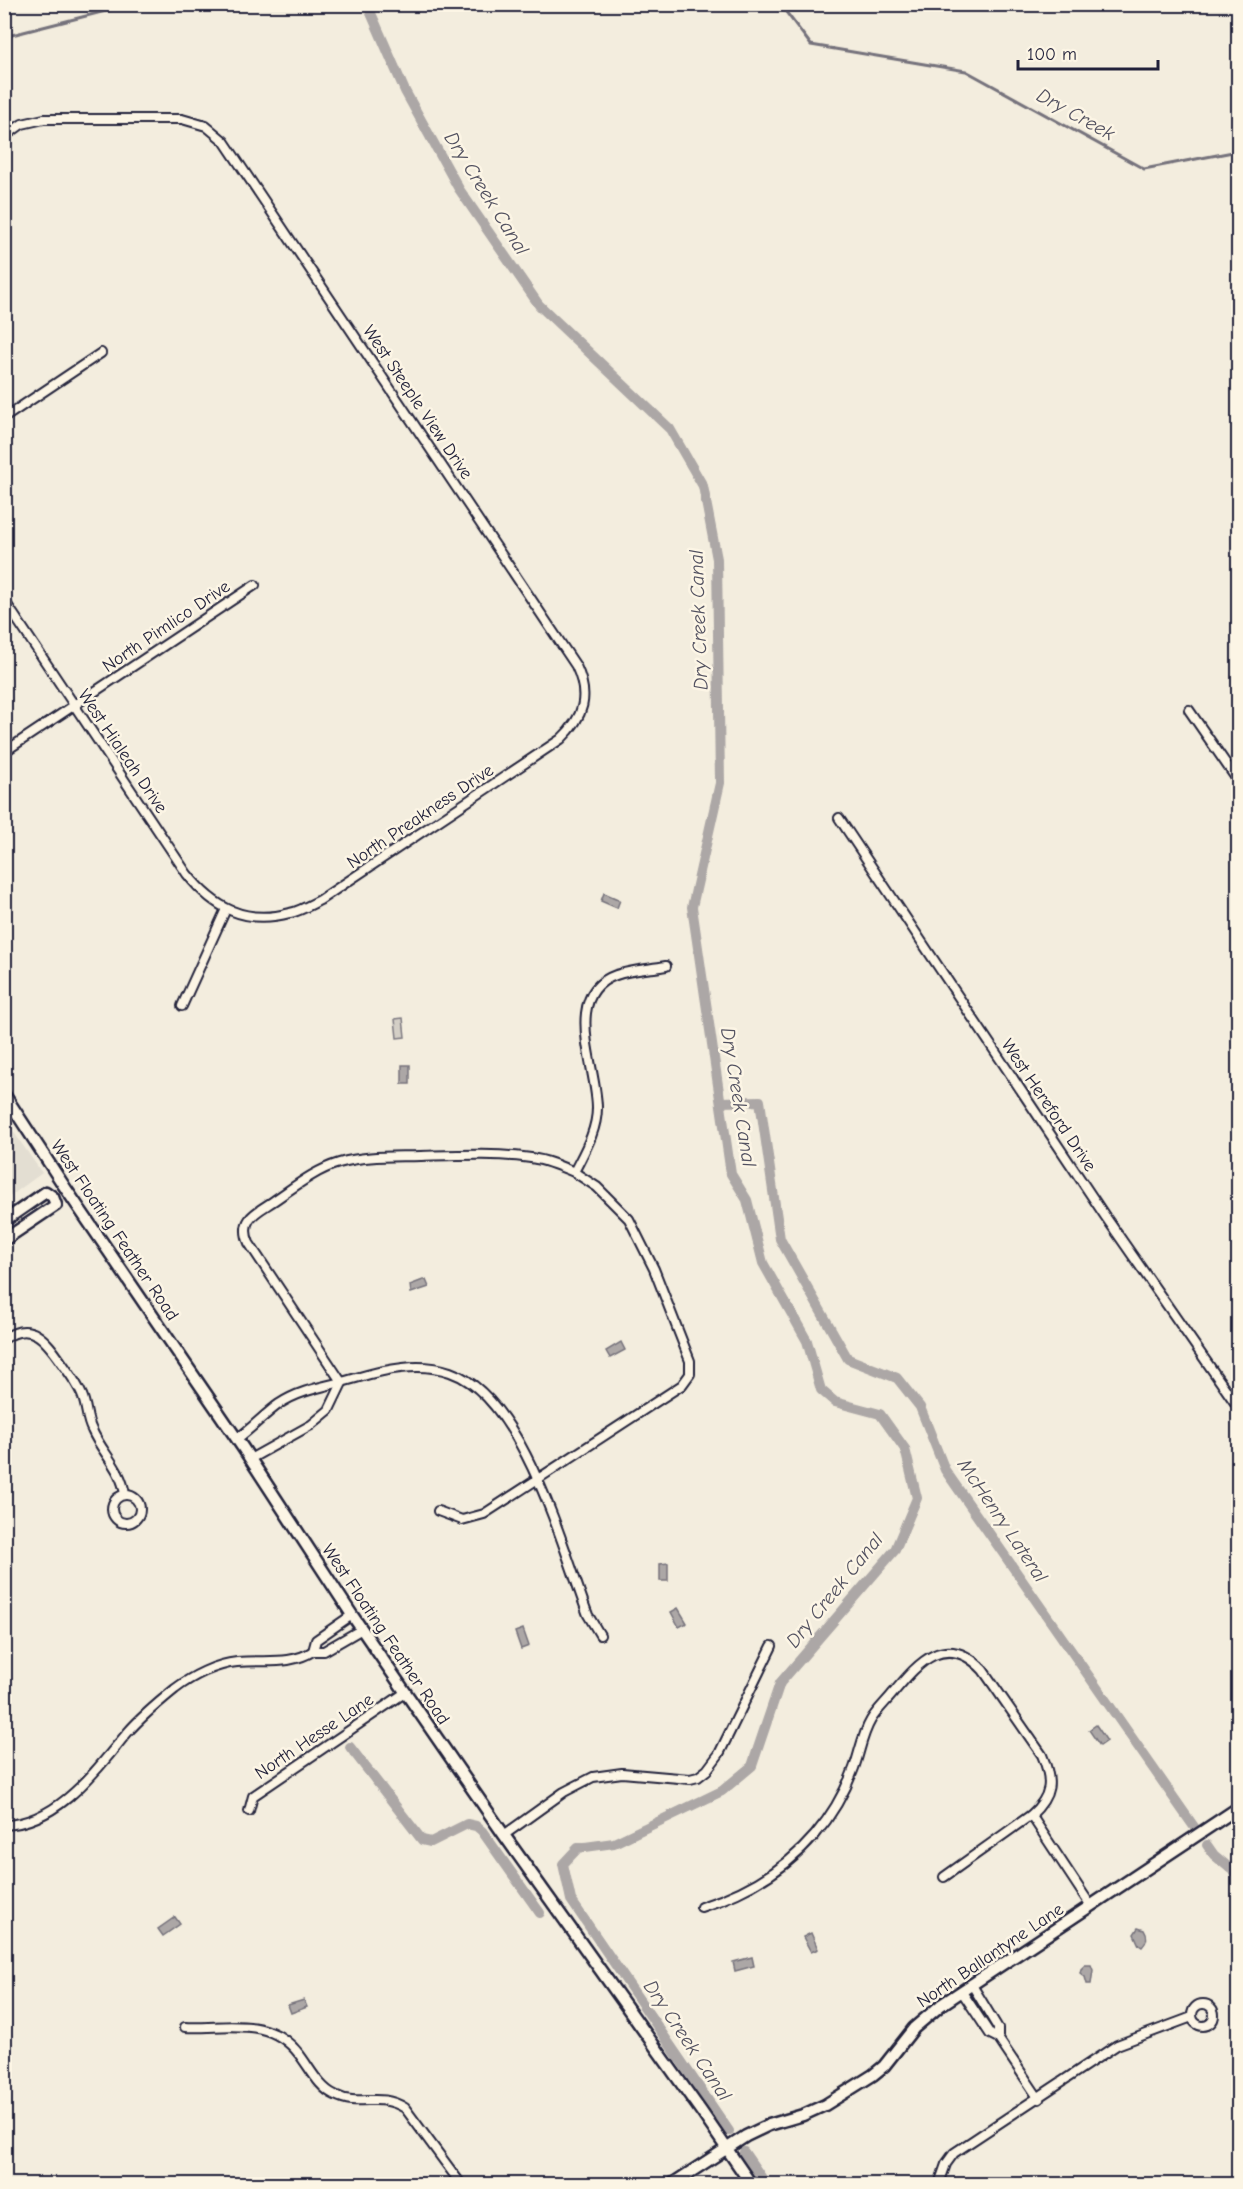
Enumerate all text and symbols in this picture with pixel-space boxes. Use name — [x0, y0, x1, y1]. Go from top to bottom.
scale bar — [1018, 33, 1158, 71]
text: 100 m — [1027, 44, 1077, 65]
water label: Dry Creek — [1033, 84, 1119, 145]
water label: Dry Creek Canal — [440, 128, 534, 259]
street label: West Steeple View Drive — [358, 321, 477, 483]
water label: Dry Creek Canal — [685, 549, 712, 691]
street label: North Pimlico Drive — [98, 576, 234, 677]
street label: West Hialeah Drive — [73, 685, 172, 817]
street label: North Preakness Drive — [343, 760, 497, 873]
water label: Dry Creek Canal — [716, 1026, 761, 1169]
street label: West Hereford Drive — [997, 1035, 1101, 1175]
street label: West Floating Feather Road — [46, 1136, 183, 1325]
water label: McHenry Lateral — [952, 1453, 1053, 1587]
water label: Dry Creek Canal — [781, 1528, 888, 1652]
street label: West Floating Feather Road — [317, 1540, 454, 1729]
street label: North Hesse Lane — [251, 1689, 377, 1784]
street label: North Ballantyne Lane — [913, 1899, 1067, 2012]
water label: Dry Creek Canal — [639, 1976, 737, 2105]

